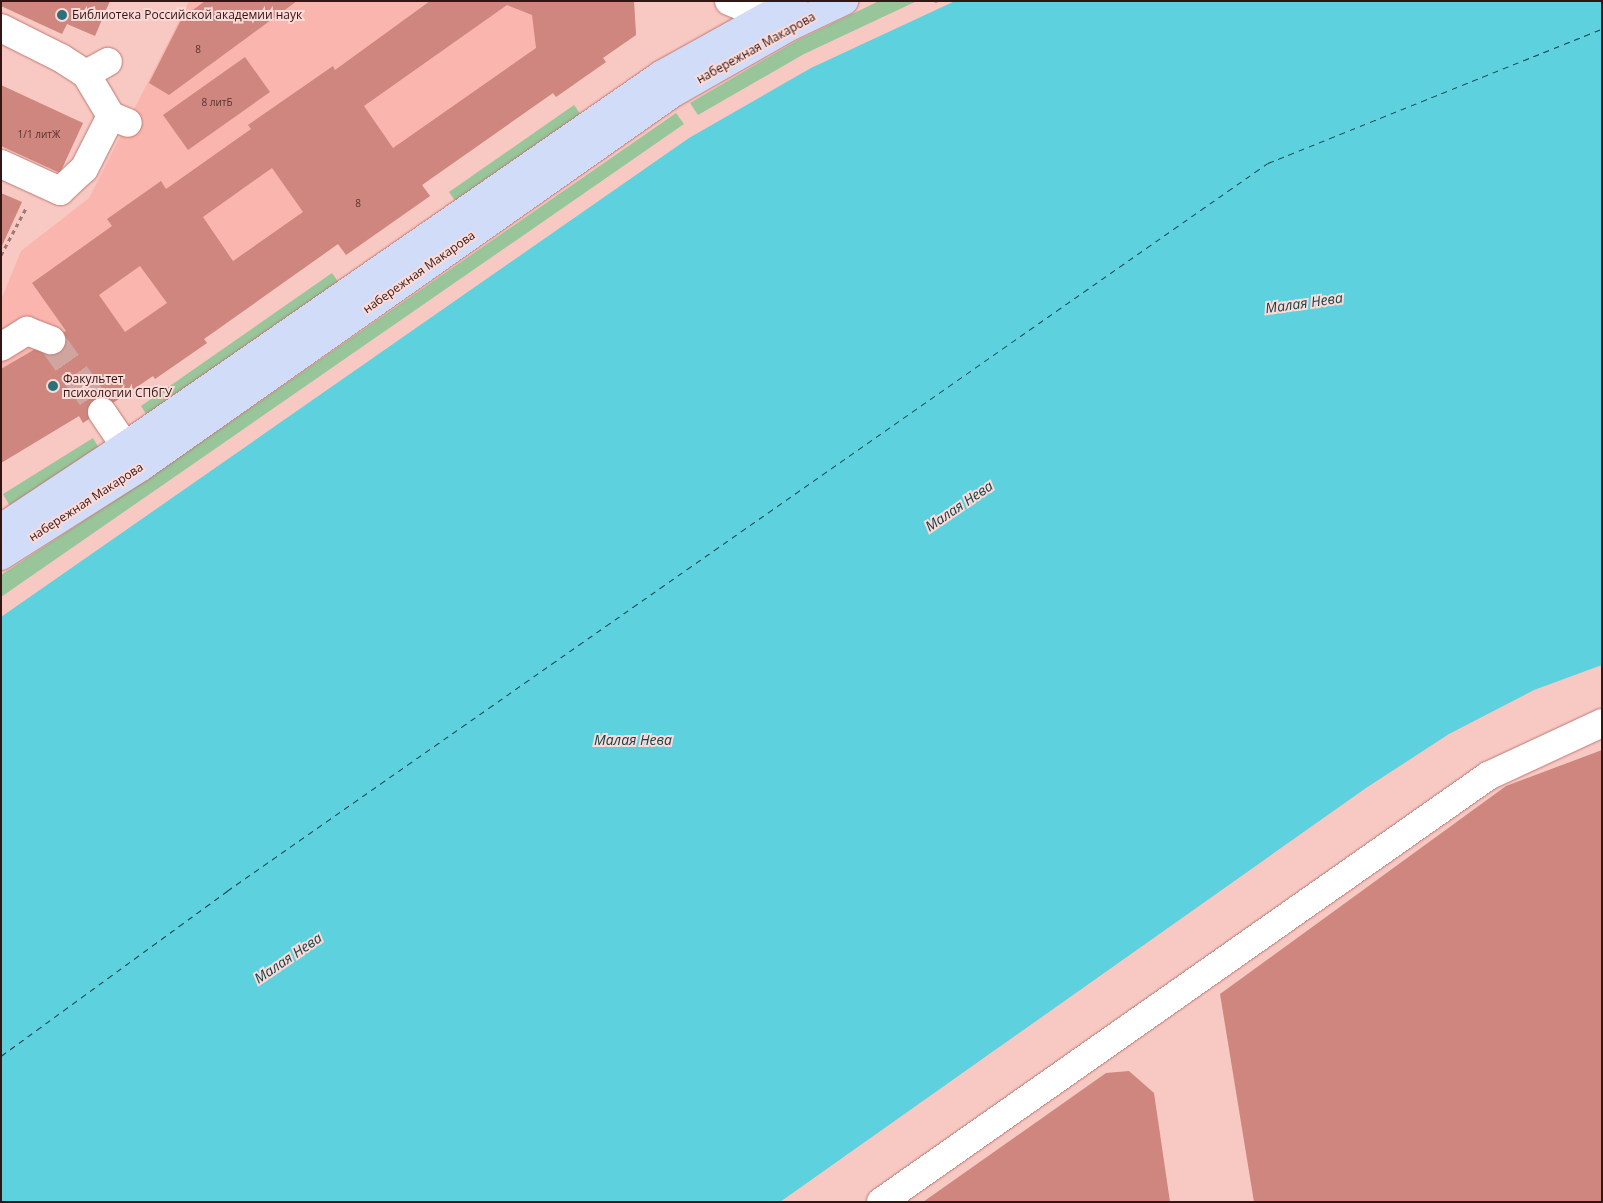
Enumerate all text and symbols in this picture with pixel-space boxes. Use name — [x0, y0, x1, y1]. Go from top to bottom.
place label: Библиотека Российской академии наук — [72, 8, 302, 22]
marker: Библиотека Российской академии наук — [56, 9, 68, 21]
street label: набережная Макарова — [694, 9, 818, 87]
house number: 8 — [195, 44, 201, 56]
house number: 8 литБ — [201, 97, 233, 109]
house number: 1/1 литЖ — [18, 129, 60, 141]
house number: 8 — [355, 198, 361, 210]
street label: набережная Макарова — [360, 228, 478, 316]
water label: Малая Нева — [1264, 289, 1344, 317]
place label: Факультет психологии СПбГУ — [63, 372, 172, 400]
marker: Факультет психологии СПбГУ — [47, 380, 59, 392]
street label: набережная Макарова — [26, 460, 146, 544]
water label: Малая Нева — [922, 477, 996, 535]
water label: Малая Нева — [594, 732, 672, 748]
water label: Малая Нева — [251, 929, 325, 987]

